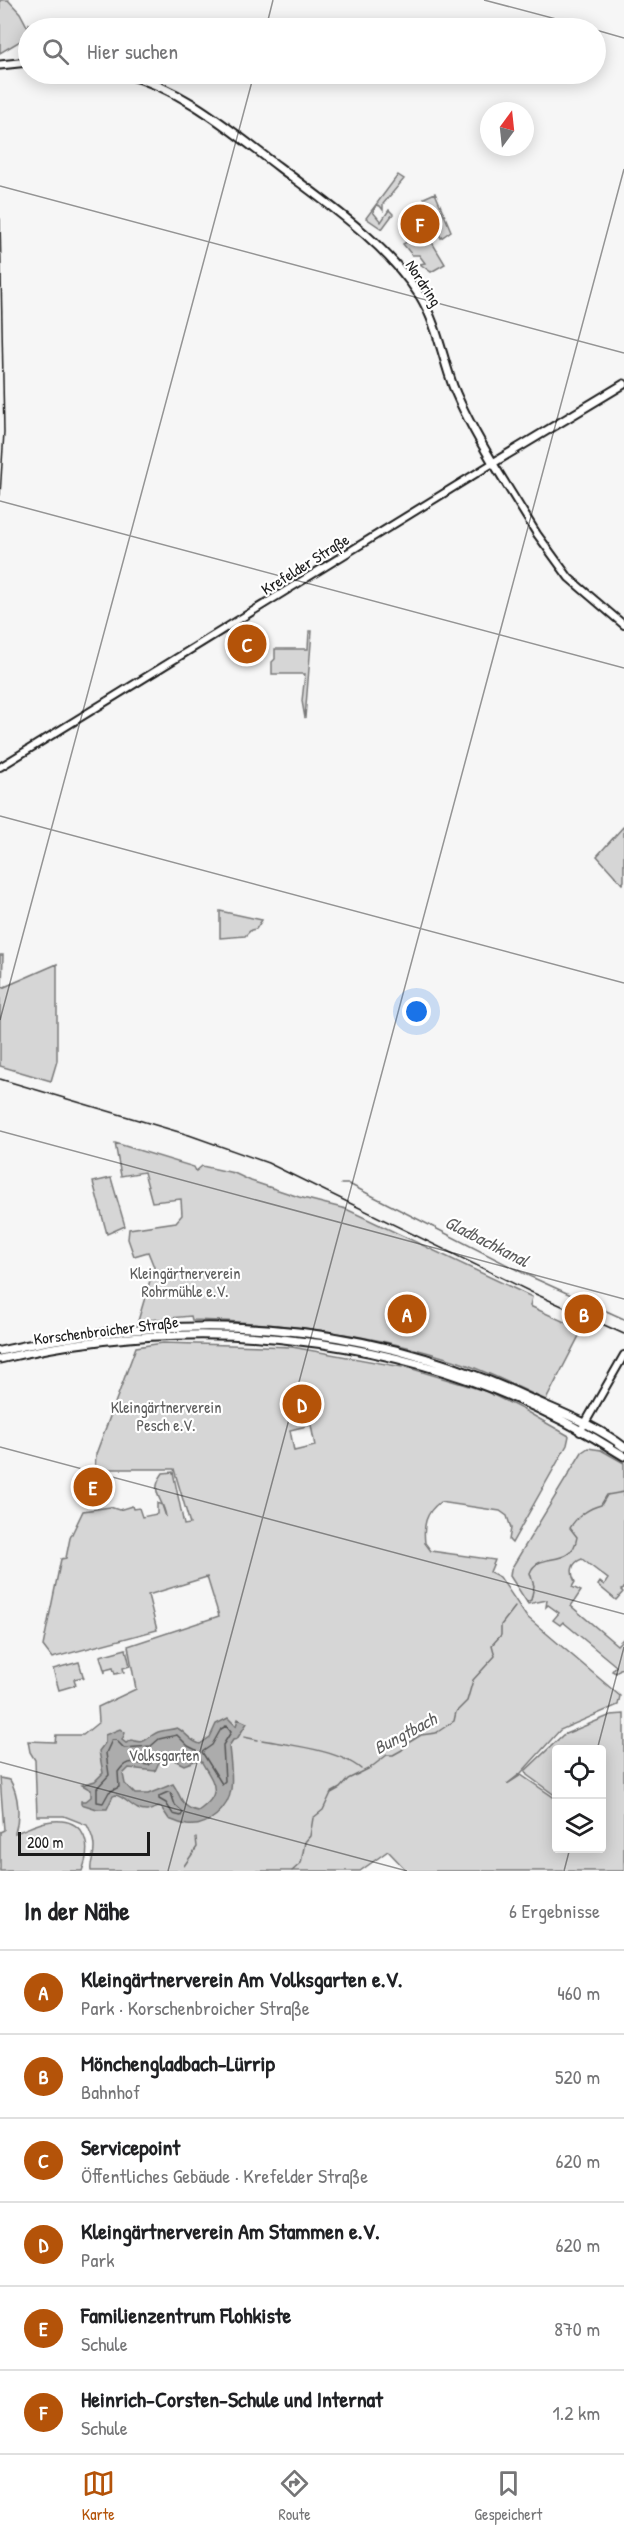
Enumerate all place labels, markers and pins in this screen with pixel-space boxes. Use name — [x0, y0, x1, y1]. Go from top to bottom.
pin: F — [400, 202, 440, 246]
pin: C — [228, 622, 266, 666]
pin: A — [388, 1292, 426, 1336]
pin: B — [564, 1292, 604, 1336]
pin: D — [282, 1382, 322, 1426]
pin: E — [74, 1464, 112, 1510]

